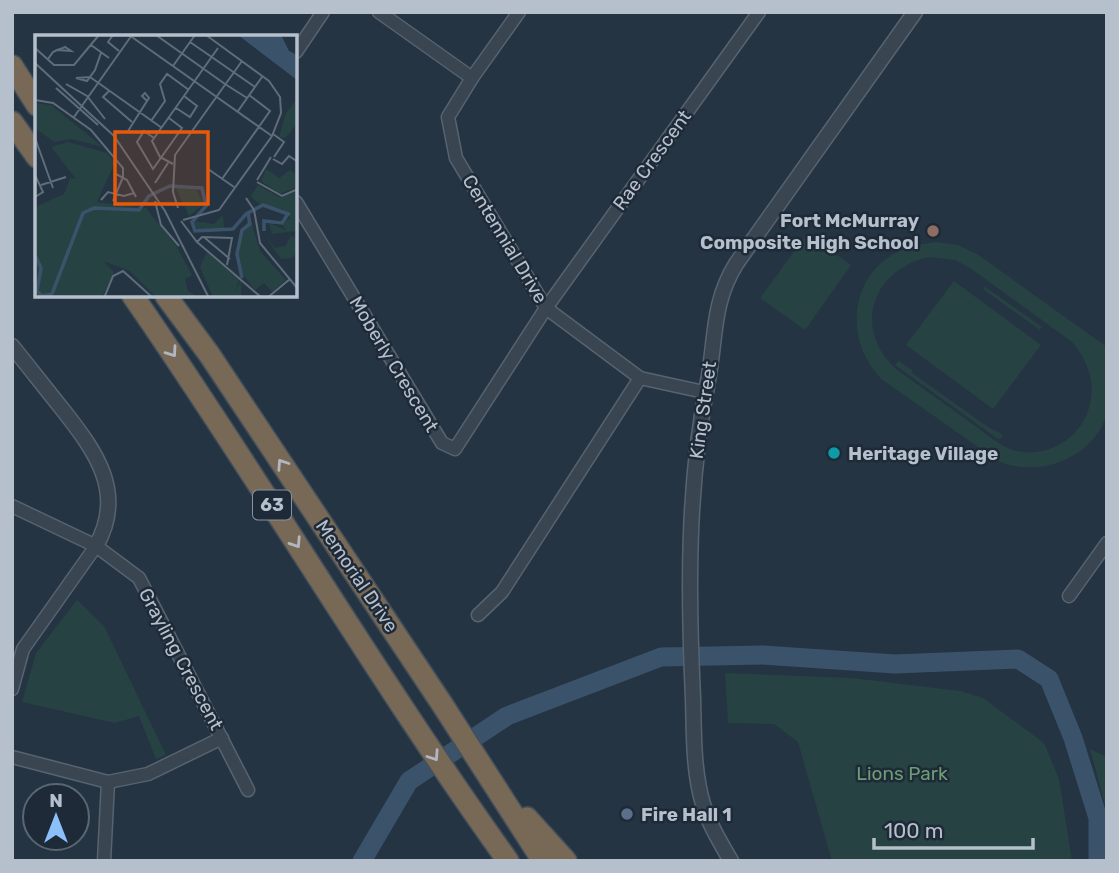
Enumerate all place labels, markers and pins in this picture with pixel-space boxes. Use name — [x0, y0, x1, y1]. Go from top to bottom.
place label: Fort McMurray Composite High School — [700, 209, 920, 254]
marker: Fort McMurray Composite High School — [925, 223, 941, 239]
place label: Heritage Village — [848, 442, 998, 465]
marker: Heritage Village — [826, 445, 842, 461]
place label: Fire Hall 1 — [641, 803, 732, 826]
marker: Fire Hall 1 — [619, 806, 635, 822]

